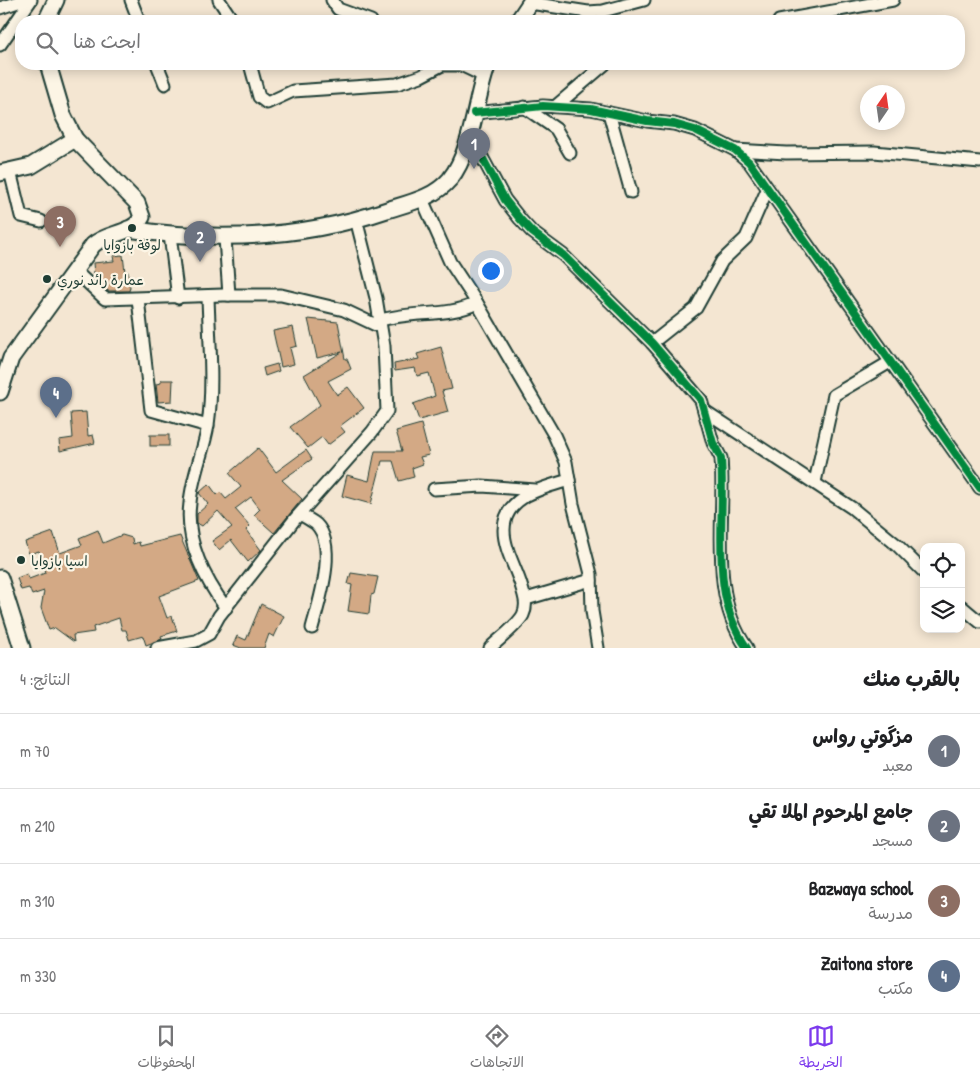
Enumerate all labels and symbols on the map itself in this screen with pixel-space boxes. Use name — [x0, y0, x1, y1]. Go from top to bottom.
north arrow — [860, 85, 905, 130]
pin: 1 — [458, 128, 490, 169]
pin: 3 — [44, 206, 76, 247]
pin: 2 — [184, 221, 216, 262]
marker: لوفة بازوايا — [126, 222, 138, 234]
place label: لوفة بازوايا — [103, 235, 161, 255]
your location — [478, 258, 504, 284]
place label: عمارة رائد نوري — [57, 270, 145, 291]
marker: عمارة رائد نوري — [41, 273, 53, 285]
pin: 4 — [40, 377, 72, 418]
place label: اسيا بازوايا — [31, 551, 88, 570]
marker: اسيا بازوايا — [15, 554, 27, 566]

